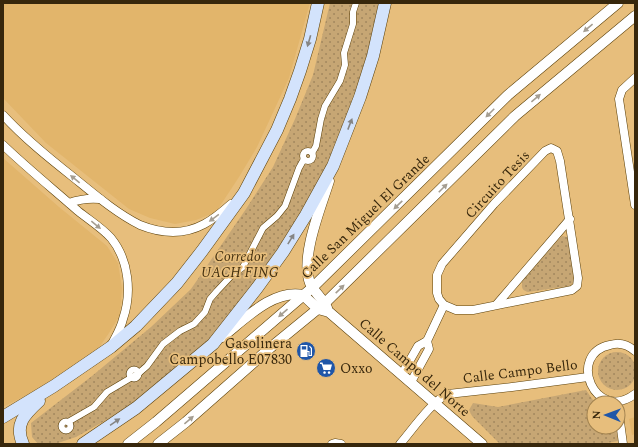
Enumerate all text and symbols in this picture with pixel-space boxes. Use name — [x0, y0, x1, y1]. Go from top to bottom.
one-way arrow — [583, 24, 594, 33]
one-way arrow — [306, 35, 312, 47]
one-way arrow — [531, 93, 541, 102]
one-way arrow — [485, 108, 495, 118]
one-way arrow — [347, 117, 353, 129]
street label: Circuito Tesis — [460, 145, 535, 223]
street label: Calle San Miguel El Grande — [296, 149, 435, 284]
one-way arrow — [70, 174, 80, 183]
one-way arrow — [438, 183, 448, 193]
one-way arrow — [393, 200, 403, 209]
one-way arrow — [209, 214, 219, 222]
one-way arrow — [91, 220, 102, 229]
one-way arrow — [287, 234, 295, 244]
park label: Corredor UACH FING — [201, 246, 279, 283]
one-way arrow — [335, 284, 345, 293]
one-way arrow — [277, 308, 288, 317]
street label: Calle Campo del Norte — [354, 313, 475, 422]
place label: Gasolinera Campobello E07830 — [169, 333, 292, 370]
fuel station icon: Gasolinera Campobello E07830 — [295, 340, 317, 362]
street label: Calle Campo Bello — [461, 354, 579, 389]
supermarket icon: Oxxo — [315, 357, 337, 379]
place label: Oxxo — [340, 358, 373, 379]
north arrow — [586, 395, 626, 435]
text: N — [588, 410, 605, 419]
one-way arrow — [183, 415, 194, 424]
one-way arrow — [110, 418, 121, 426]

